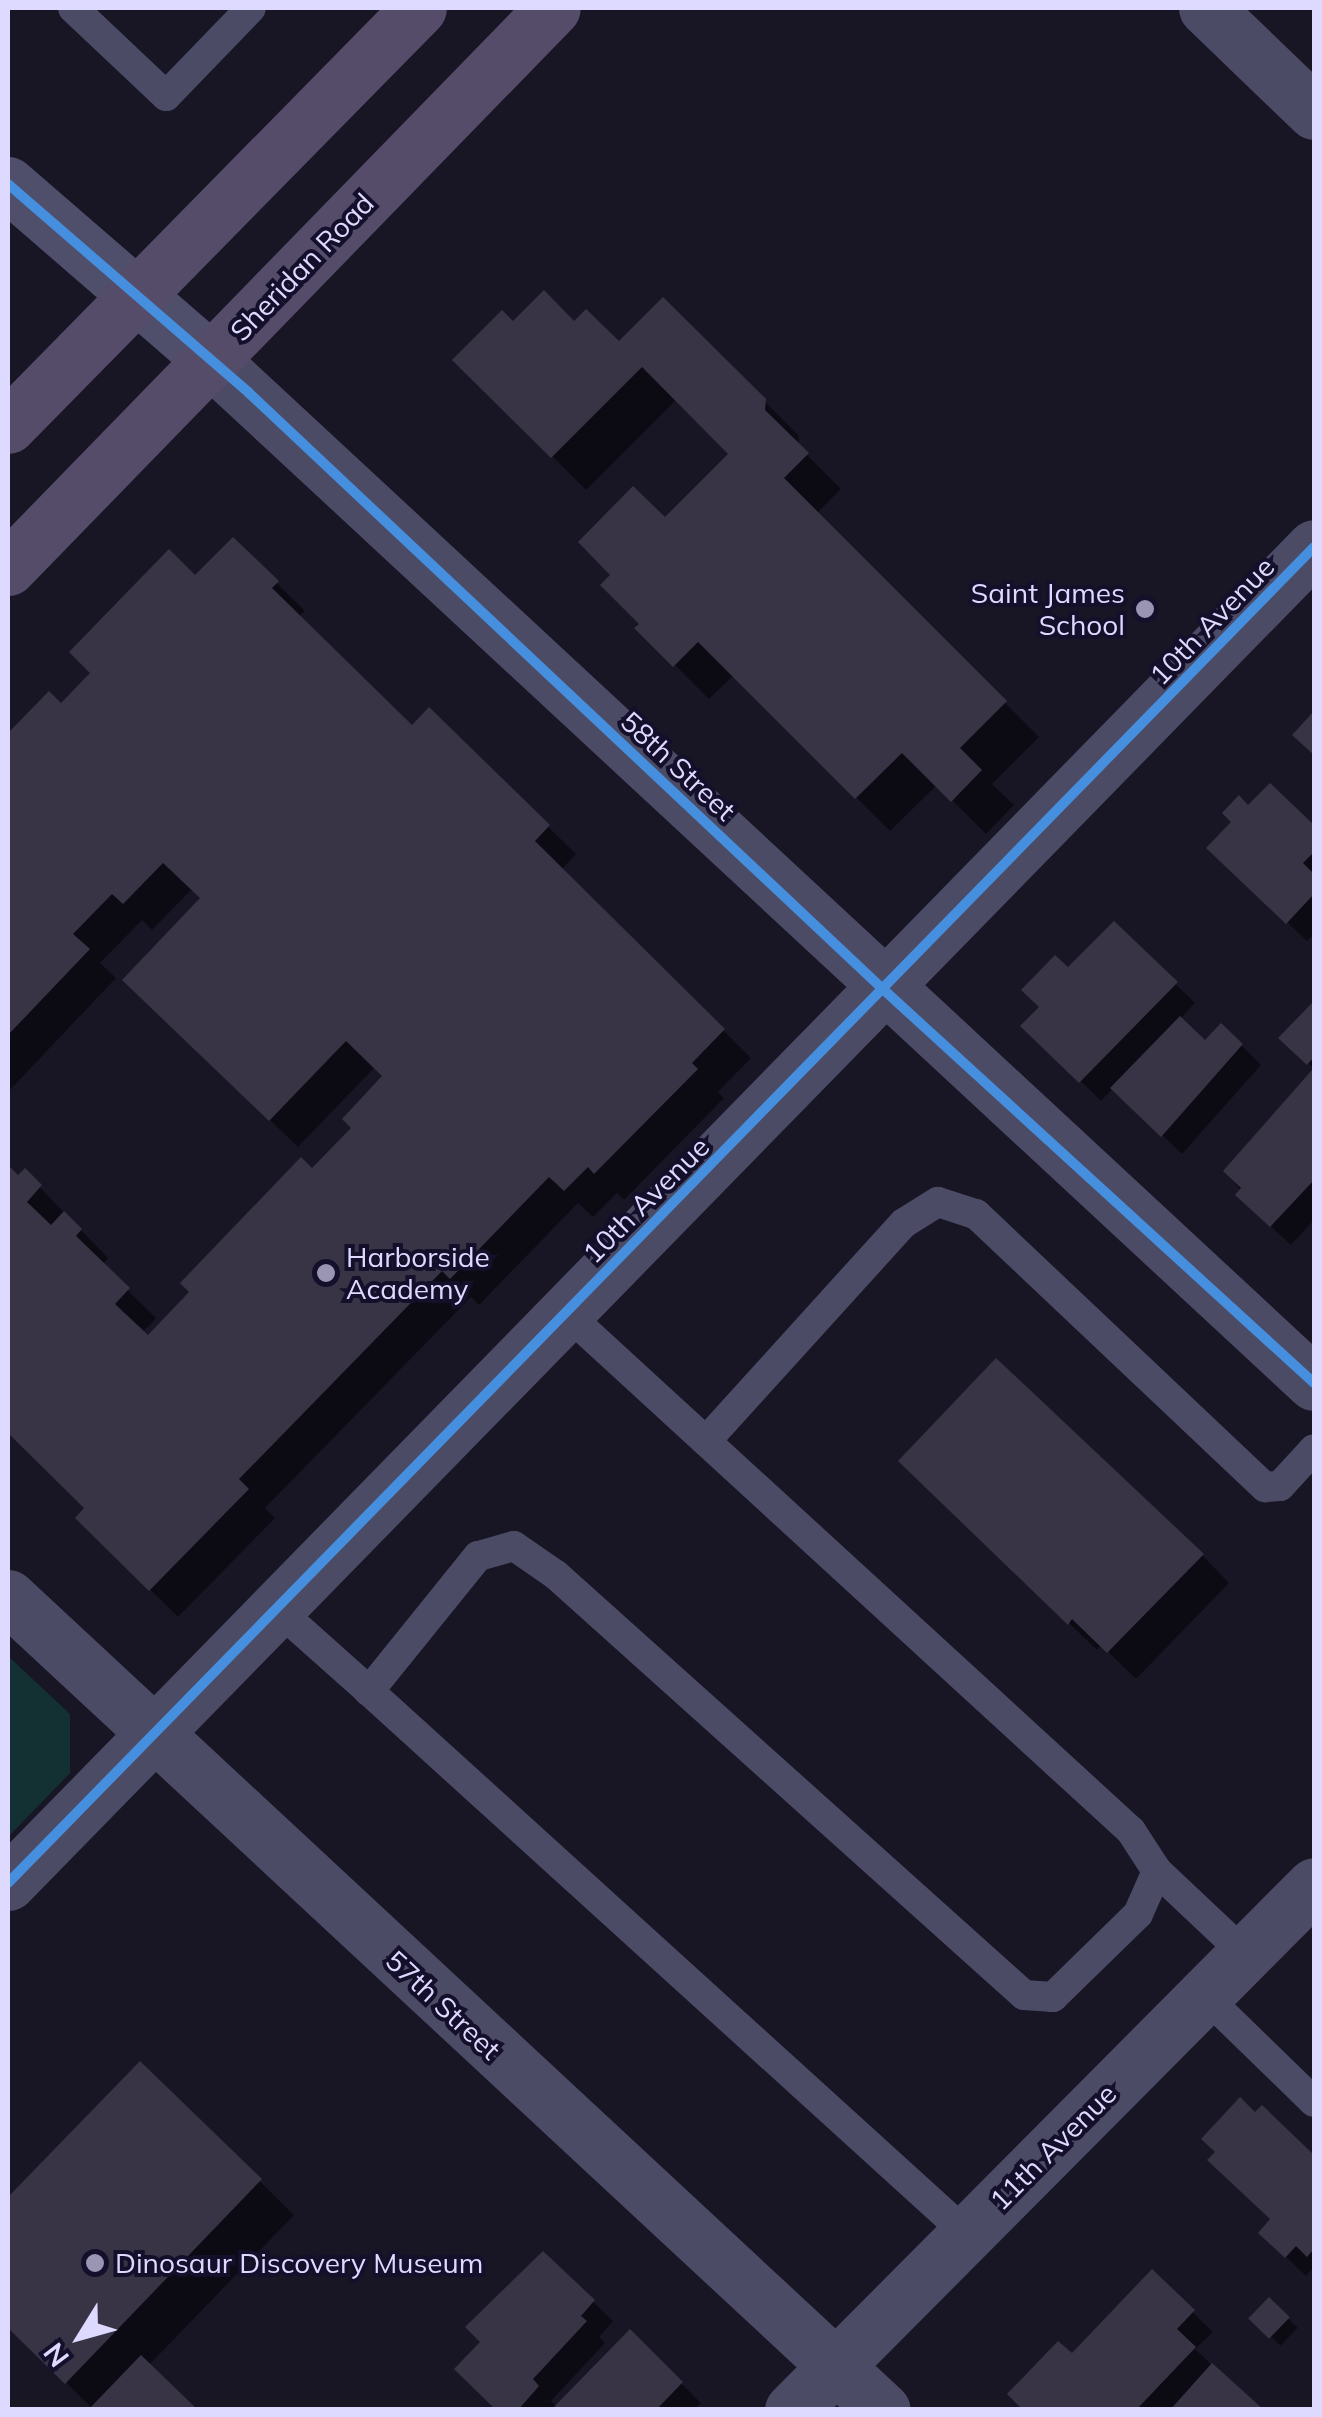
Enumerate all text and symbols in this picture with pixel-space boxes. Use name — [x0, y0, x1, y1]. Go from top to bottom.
street label: Sheridan Road — [223, 186, 381, 348]
street label: 10th Avenue — [1143, 550, 1281, 692]
place label: Saint James School — [971, 576, 1125, 642]
marker: Saint James School — [1134, 598, 1156, 620]
street label: 58th Street — [614, 704, 742, 828]
street label: 10th Avenue — [576, 1130, 716, 1270]
place label: Harborside Academy — [346, 1240, 490, 1306]
marker: Harborside Academy — [315, 1262, 337, 1284]
street label: 57th Street — [379, 1943, 507, 2067]
street label: 11th Avenue — [983, 2077, 1123, 2217]
place label: Dinosaur Discovery Museum — [115, 2246, 483, 2280]
marker: Dinosaur Discovery Museum — [84, 2252, 106, 2274]
north arrow — [30, 2287, 130, 2387]
text: N — [35, 2336, 76, 2374]

